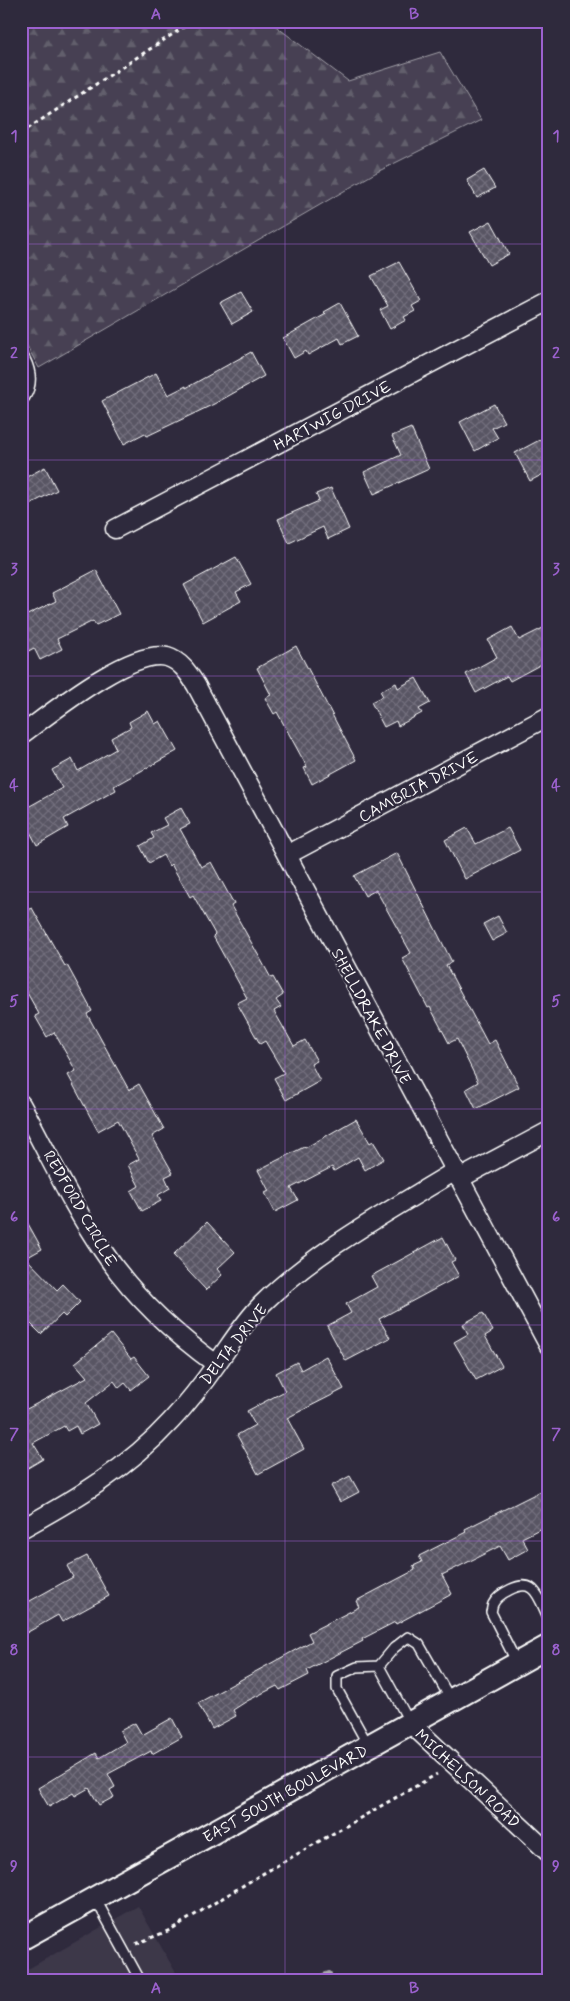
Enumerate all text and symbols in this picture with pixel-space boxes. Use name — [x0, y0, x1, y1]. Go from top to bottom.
text: A — [151, 4, 161, 25]
text: B — [409, 4, 419, 25]
text: 1 — [10, 126, 18, 147]
text: 1 — [552, 126, 560, 147]
text: 2 — [10, 343, 18, 364]
text: 2 — [552, 343, 560, 364]
street label: HARTWIG DRIVE — [270, 377, 395, 456]
text: 3 — [10, 559, 18, 580]
text: 3 — [552, 559, 560, 580]
street label: CAMBRIA DRIVE — [355, 747, 482, 828]
text: 4 — [9, 775, 19, 796]
text: 4 — [551, 775, 561, 796]
street label: SHELLDRAKE DRIVE — [326, 945, 415, 1088]
text: 5 — [9, 991, 19, 1012]
text: 5 — [551, 991, 561, 1012]
street label: REDFORD CIRCLE — [38, 1147, 121, 1271]
text: 6 — [10, 1207, 18, 1228]
text: 6 — [552, 1207, 560, 1228]
street label: DELTA DRIVE — [196, 1300, 272, 1390]
text: 7 — [9, 1424, 19, 1445]
text: 7 — [551, 1424, 561, 1445]
text: 8 — [9, 1640, 19, 1661]
text: 8 — [551, 1640, 561, 1661]
street label: MICHELSON ROAD — [410, 1725, 524, 1833]
street label: EAST SOUTH BOULEVARD — [200, 1740, 372, 1848]
text: 9 — [10, 1856, 18, 1877]
text: 9 — [552, 1856, 560, 1877]
text: A — [151, 1978, 161, 1999]
text: B — [409, 1978, 419, 1999]

